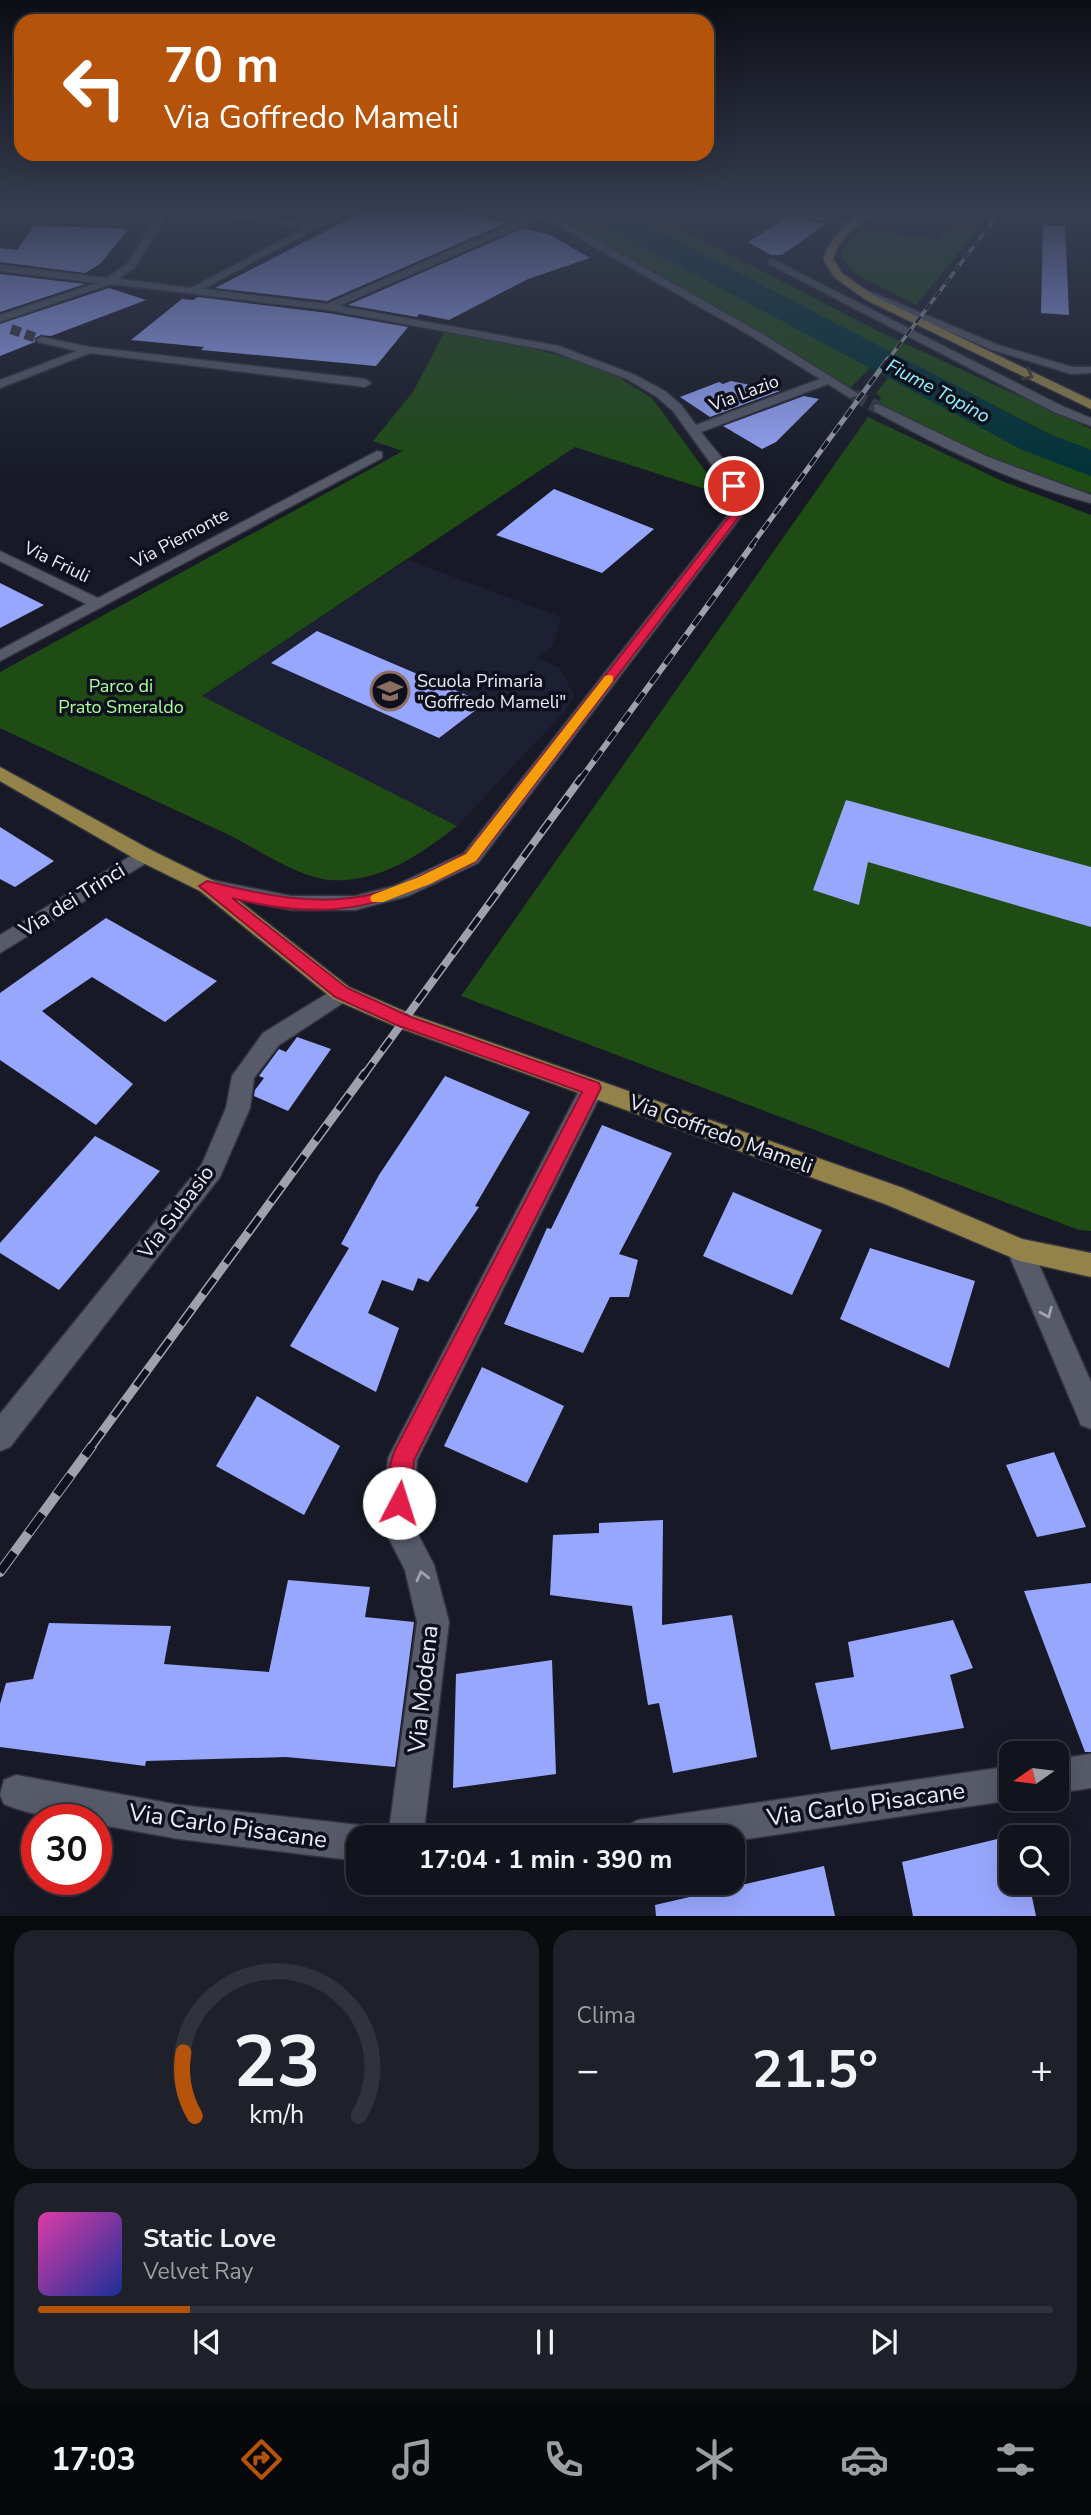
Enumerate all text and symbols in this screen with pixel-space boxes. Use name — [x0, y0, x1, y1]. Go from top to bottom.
text: 70 m — [164, 32, 279, 99]
icon: left — [49, 42, 140, 133]
text: Via Goffredo Mameli — [164, 96, 459, 139]
water label: Fiume Topino — [882, 353, 994, 429]
one-way arrow — [1021, 366, 1033, 380]
street label: Via Lazio — [705, 369, 782, 418]
pin — [704, 456, 764, 516]
icon: arrive — [715, 467, 753, 505]
street label: Via Piemonte — [126, 502, 233, 574]
street label: Via Friuli — [19, 535, 94, 588]
place label: Scuola Primaria "Goffredo Mameli" — [417, 669, 566, 714]
school or university icon: Scuola Primaria "Goffredo Mameli" — [369, 670, 411, 712]
park label: Parco di Prato Smeraldo — [58, 674, 184, 719]
street label: Via dei Trinci — [13, 856, 130, 944]
street label: Via Goffredo Mameli — [624, 1087, 817, 1180]
street label: Via Subasio — [131, 1159, 220, 1265]
one-way arrow — [1039, 1306, 1053, 1318]
position arrow — [362, 1466, 436, 1540]
one-way arrow — [415, 1571, 430, 1583]
street label: Via Modena — [400, 1624, 446, 1755]
north arrow — [999, 1741, 1069, 1811]
map controls — [999, 1741, 1069, 1895]
street label: Via Carlo Pisacane — [764, 1774, 967, 1834]
street label: Via Carlo Pisacane — [126, 1796, 329, 1856]
speed limit sign: 30 — [21, 1804, 112, 1895]
button: search — [999, 1825, 1069, 1895]
text: 17:04 · 1 min · 390 m — [419, 1842, 672, 1877]
text: Clima — [577, 2000, 636, 2031]
text: 23 — [233, 2012, 320, 2112]
text: 21.5° — [752, 2034, 878, 2105]
text: − — [577, 2045, 599, 2096]
text: + — [1030, 2045, 1053, 2096]
text: km/h — [249, 2097, 304, 2131]
text: Static Love — [143, 2221, 276, 2256]
text: Velvet Ray — [143, 2256, 253, 2287]
icon: previous — [188, 2323, 226, 2361]
icon: pause — [526, 2323, 564, 2361]
icon: next — [865, 2323, 903, 2361]
icon: directions — [237, 2435, 286, 2484]
icon: music — [388, 2435, 437, 2484]
icon: phone — [539, 2435, 588, 2484]
icon: climate — [690, 2435, 739, 2484]
icon: car — [840, 2435, 889, 2484]
icon: filters — [991, 2435, 1040, 2484]
text: 17:03 — [51, 2438, 136, 2481]

